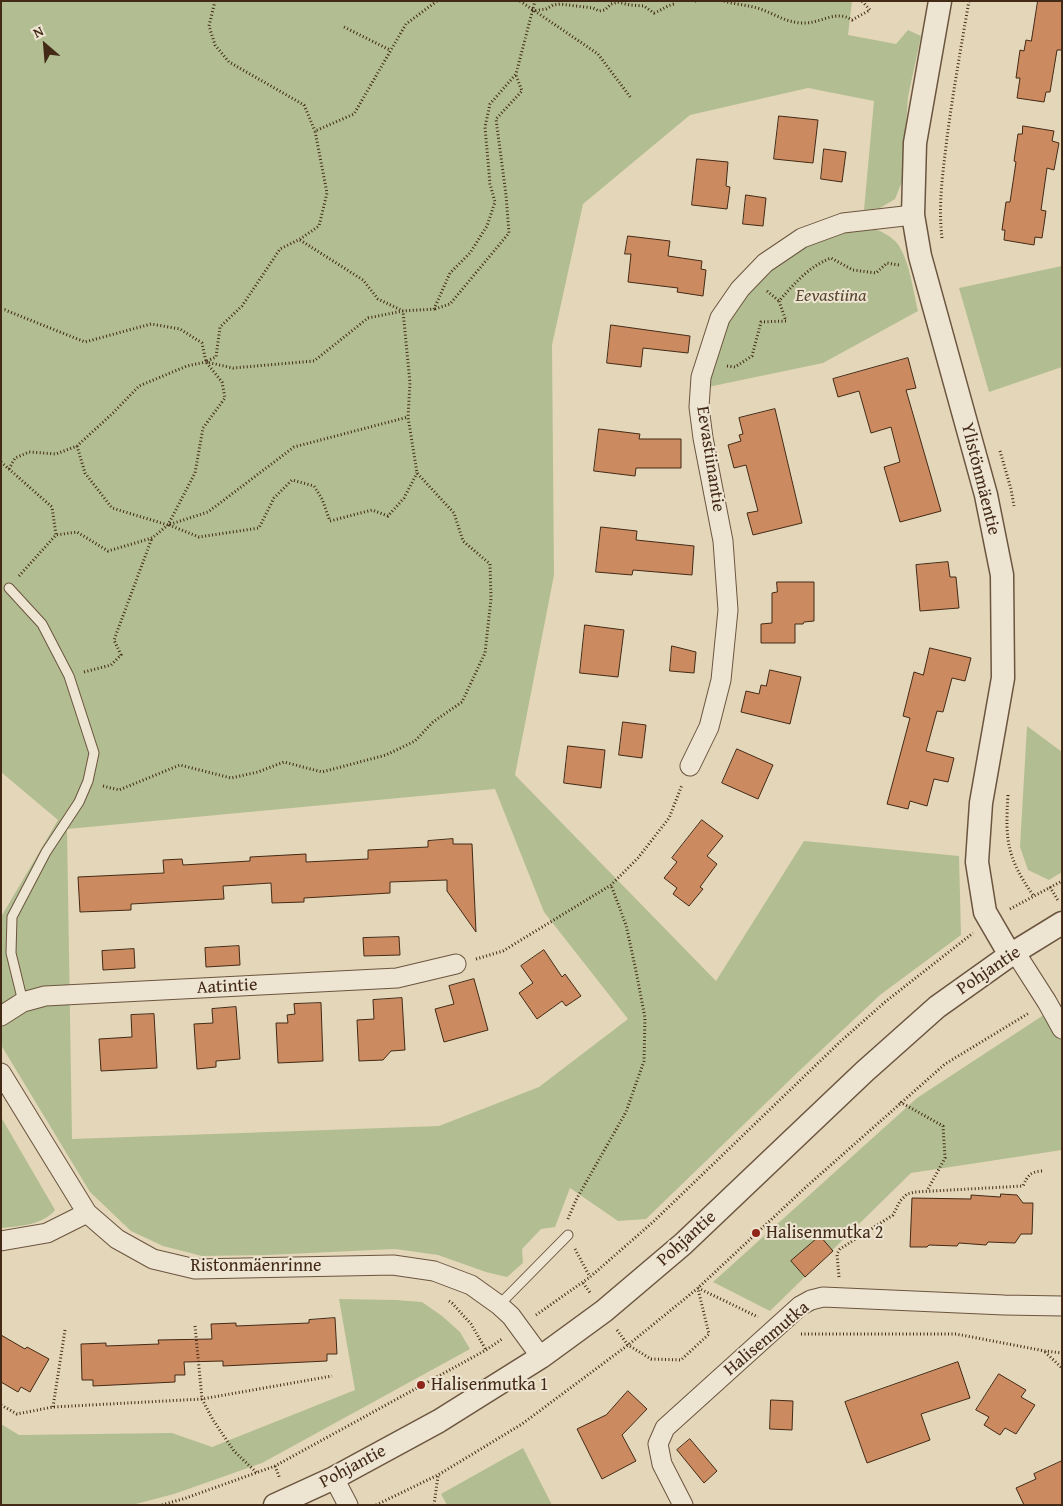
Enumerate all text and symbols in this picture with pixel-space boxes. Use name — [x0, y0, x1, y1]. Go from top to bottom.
north arrow — [20, 20, 70, 70]
text: N — [29, 21, 47, 43]
park label: Eevastiina — [796, 285, 866, 307]
street label: Eevastiinantie — [691, 405, 729, 513]
street label: Ylistönmäentie — [956, 420, 1004, 538]
street label: Pohjantie — [953, 942, 1025, 1000]
street label: Aatintie — [196, 975, 258, 999]
street label: Pohjantie — [653, 1207, 721, 1271]
place label: Halisenmutka 2 — [766, 1222, 883, 1244]
marker: Halisenmutka 2 — [750, 1227, 762, 1239]
street label: Ristonmäenrinne — [190, 1255, 322, 1277]
street label: Halisenmutka — [720, 1297, 814, 1381]
place label: Halisenmutka 1 — [431, 1374, 548, 1396]
marker: Halisenmutka 1 — [415, 1379, 427, 1391]
street label: Pohjantie — [316, 1440, 390, 1494]

